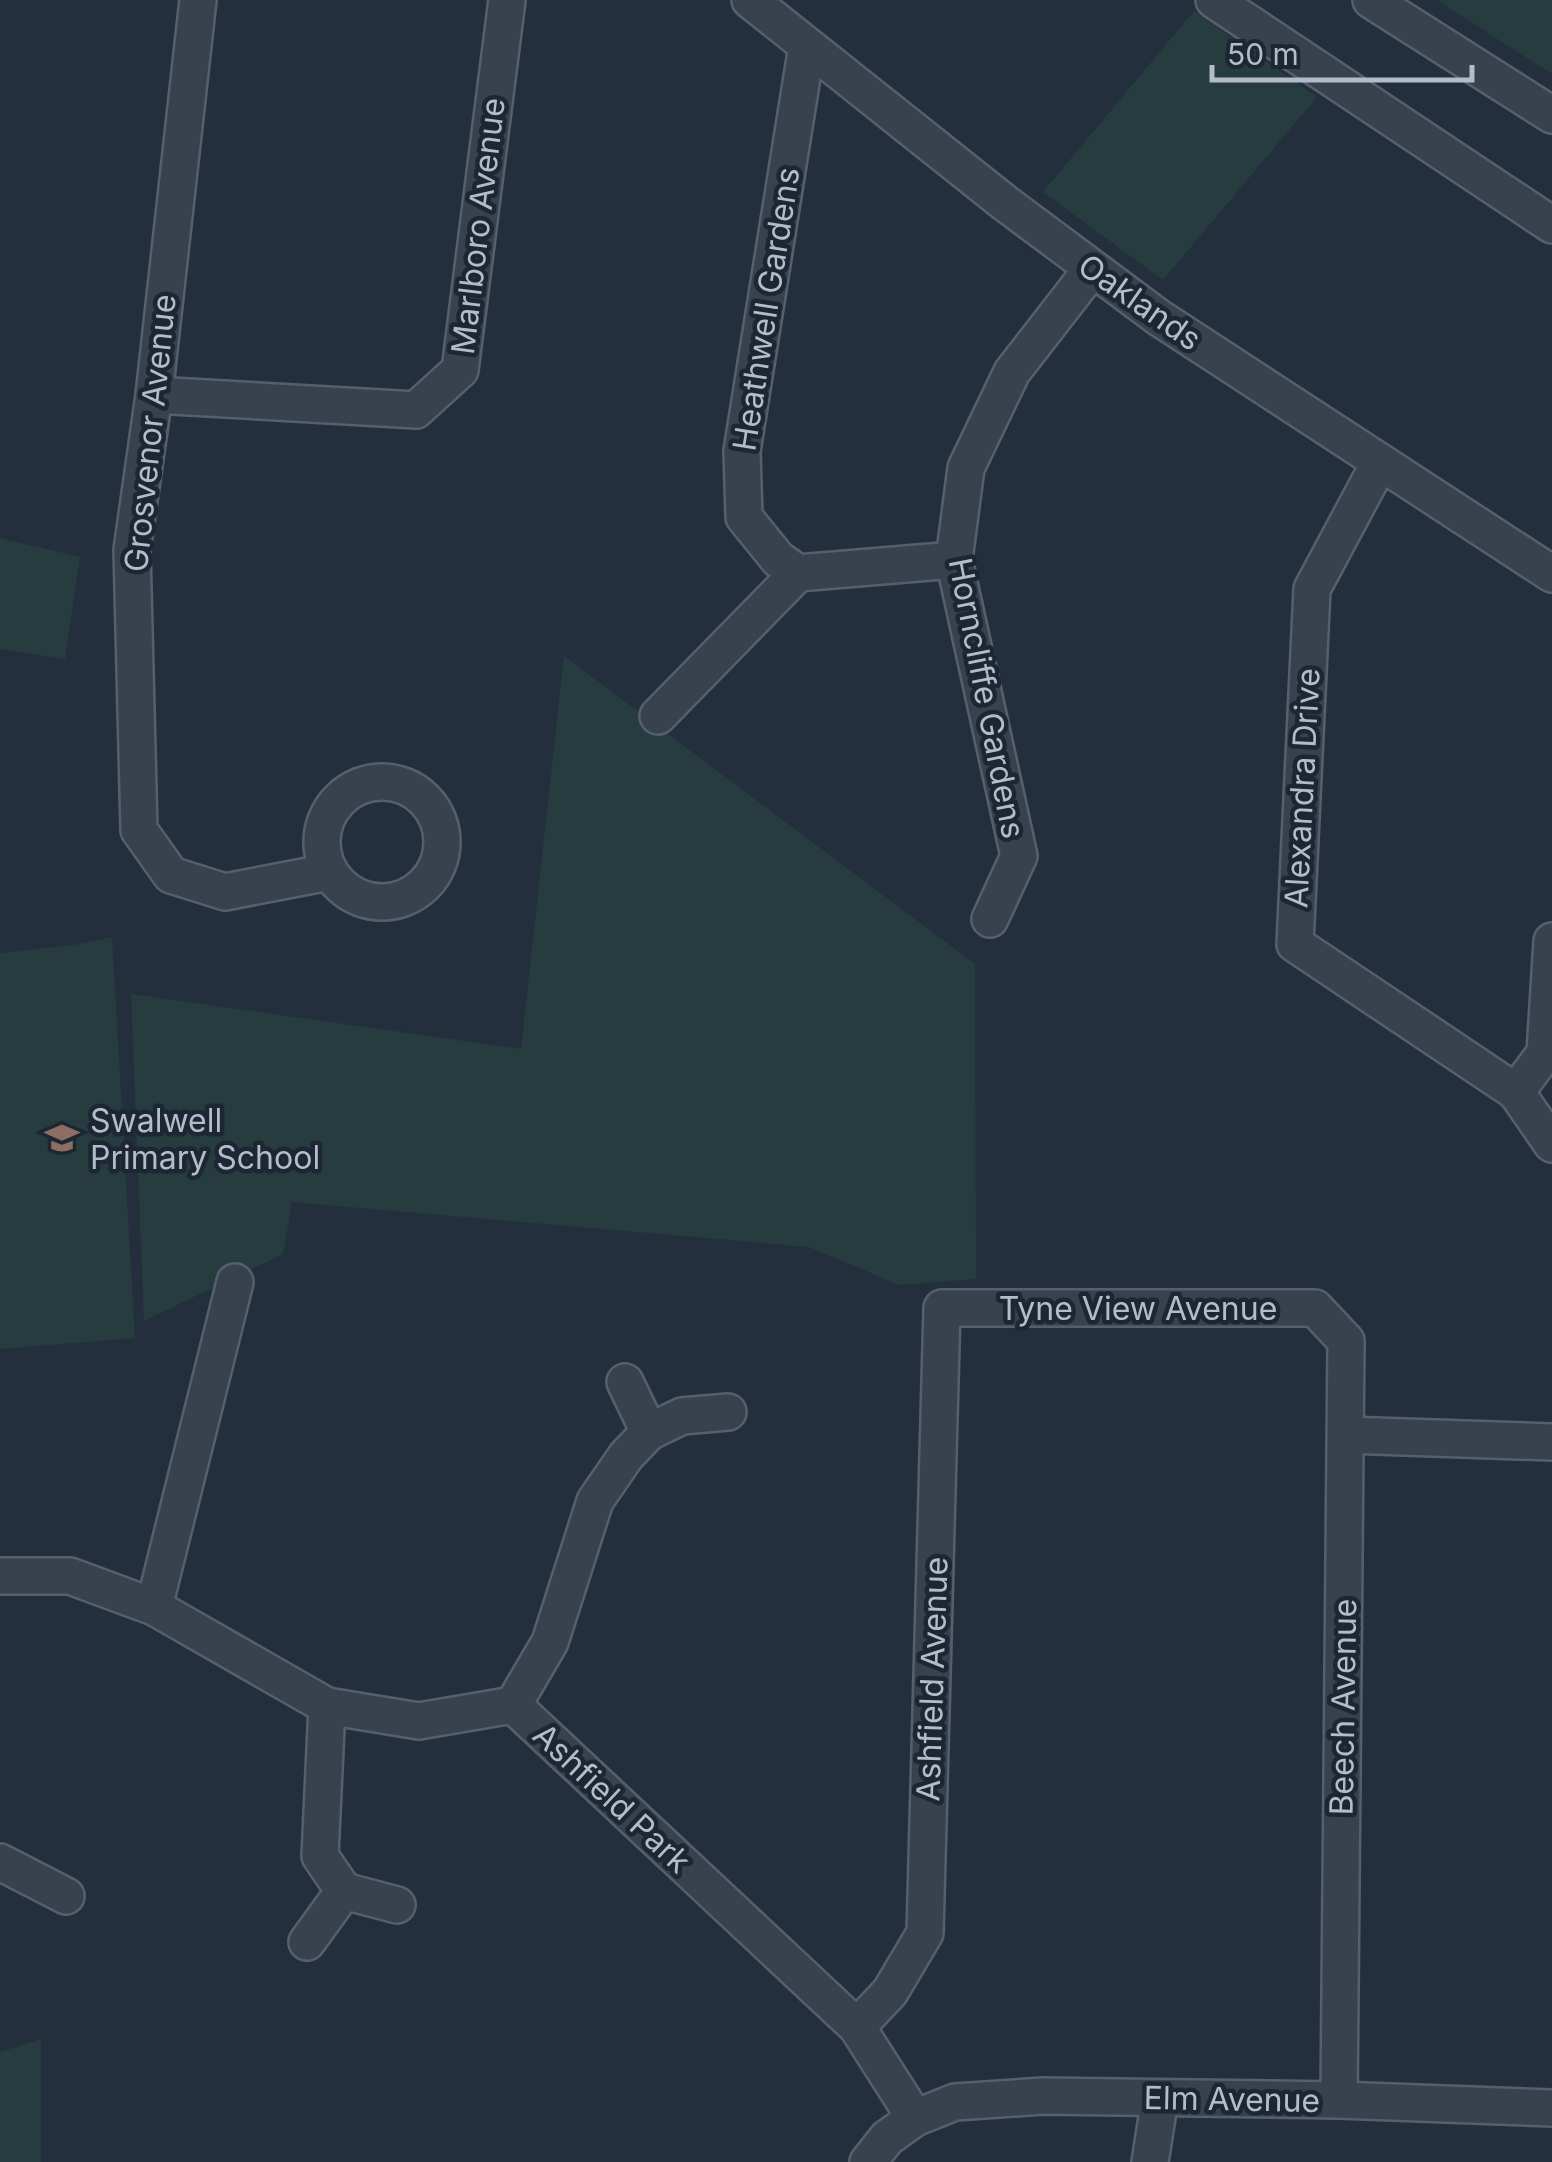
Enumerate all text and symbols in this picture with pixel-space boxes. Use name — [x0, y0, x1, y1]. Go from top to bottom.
scale bar — [1212, 20, 1472, 82]
text: 50 m — [1227, 36, 1299, 72]
street label: Marlboro Avenue — [443, 96, 513, 356]
street label: Heathwell Gardens — [724, 165, 808, 453]
street label: Oaklands — [1071, 246, 1209, 358]
street label: Grosvenor Avenue — [116, 292, 184, 574]
street label: Horncliffe Gardens — [941, 555, 1033, 841]
street label: Alexandra Drive — [1276, 667, 1328, 909]
place label: Swalwell Primary School — [90, 1101, 320, 1177]
school or university icon: Swalwell Primary School — [43, 1119, 81, 1157]
street label: Tyne View Avenue — [999, 1289, 1277, 1328]
street label: Ashfield Avenue — [908, 1556, 956, 1802]
street label: Beech Avenue — [1322, 1598, 1364, 1816]
street label: Ashfield Park — [525, 1715, 699, 1881]
street label: Elm Avenue — [1143, 2078, 1321, 2120]

